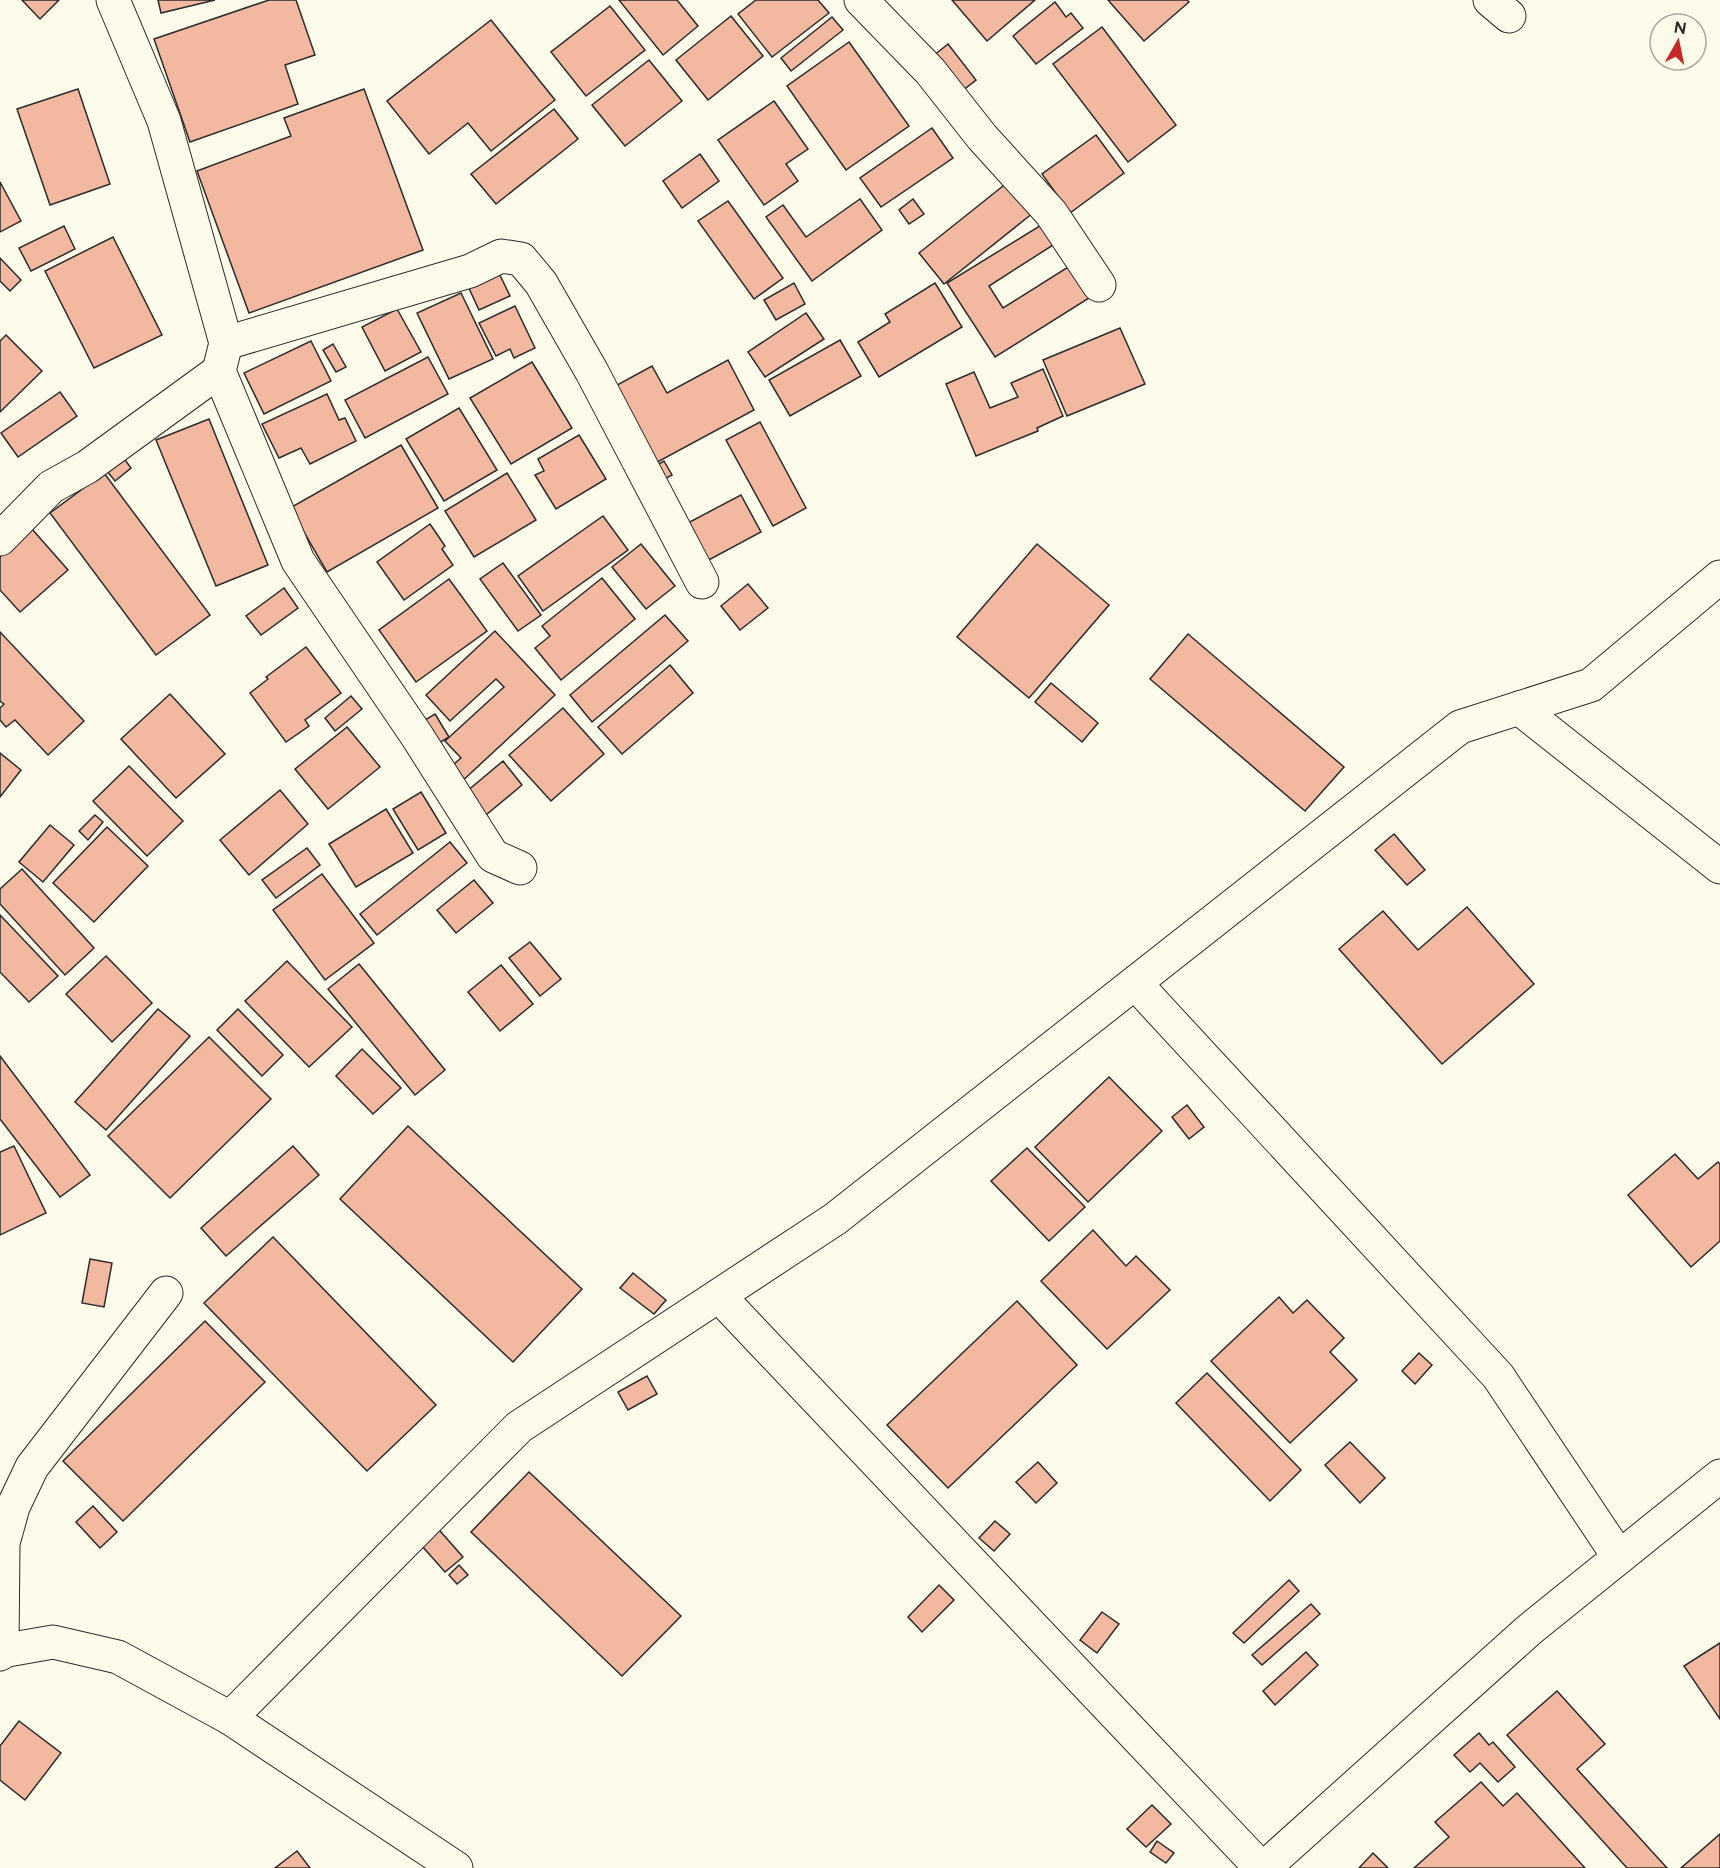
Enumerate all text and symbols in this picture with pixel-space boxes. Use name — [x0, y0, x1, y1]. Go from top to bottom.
north arrow — [1648, 12, 1708, 72]
text: N — [1673, 17, 1688, 38]

